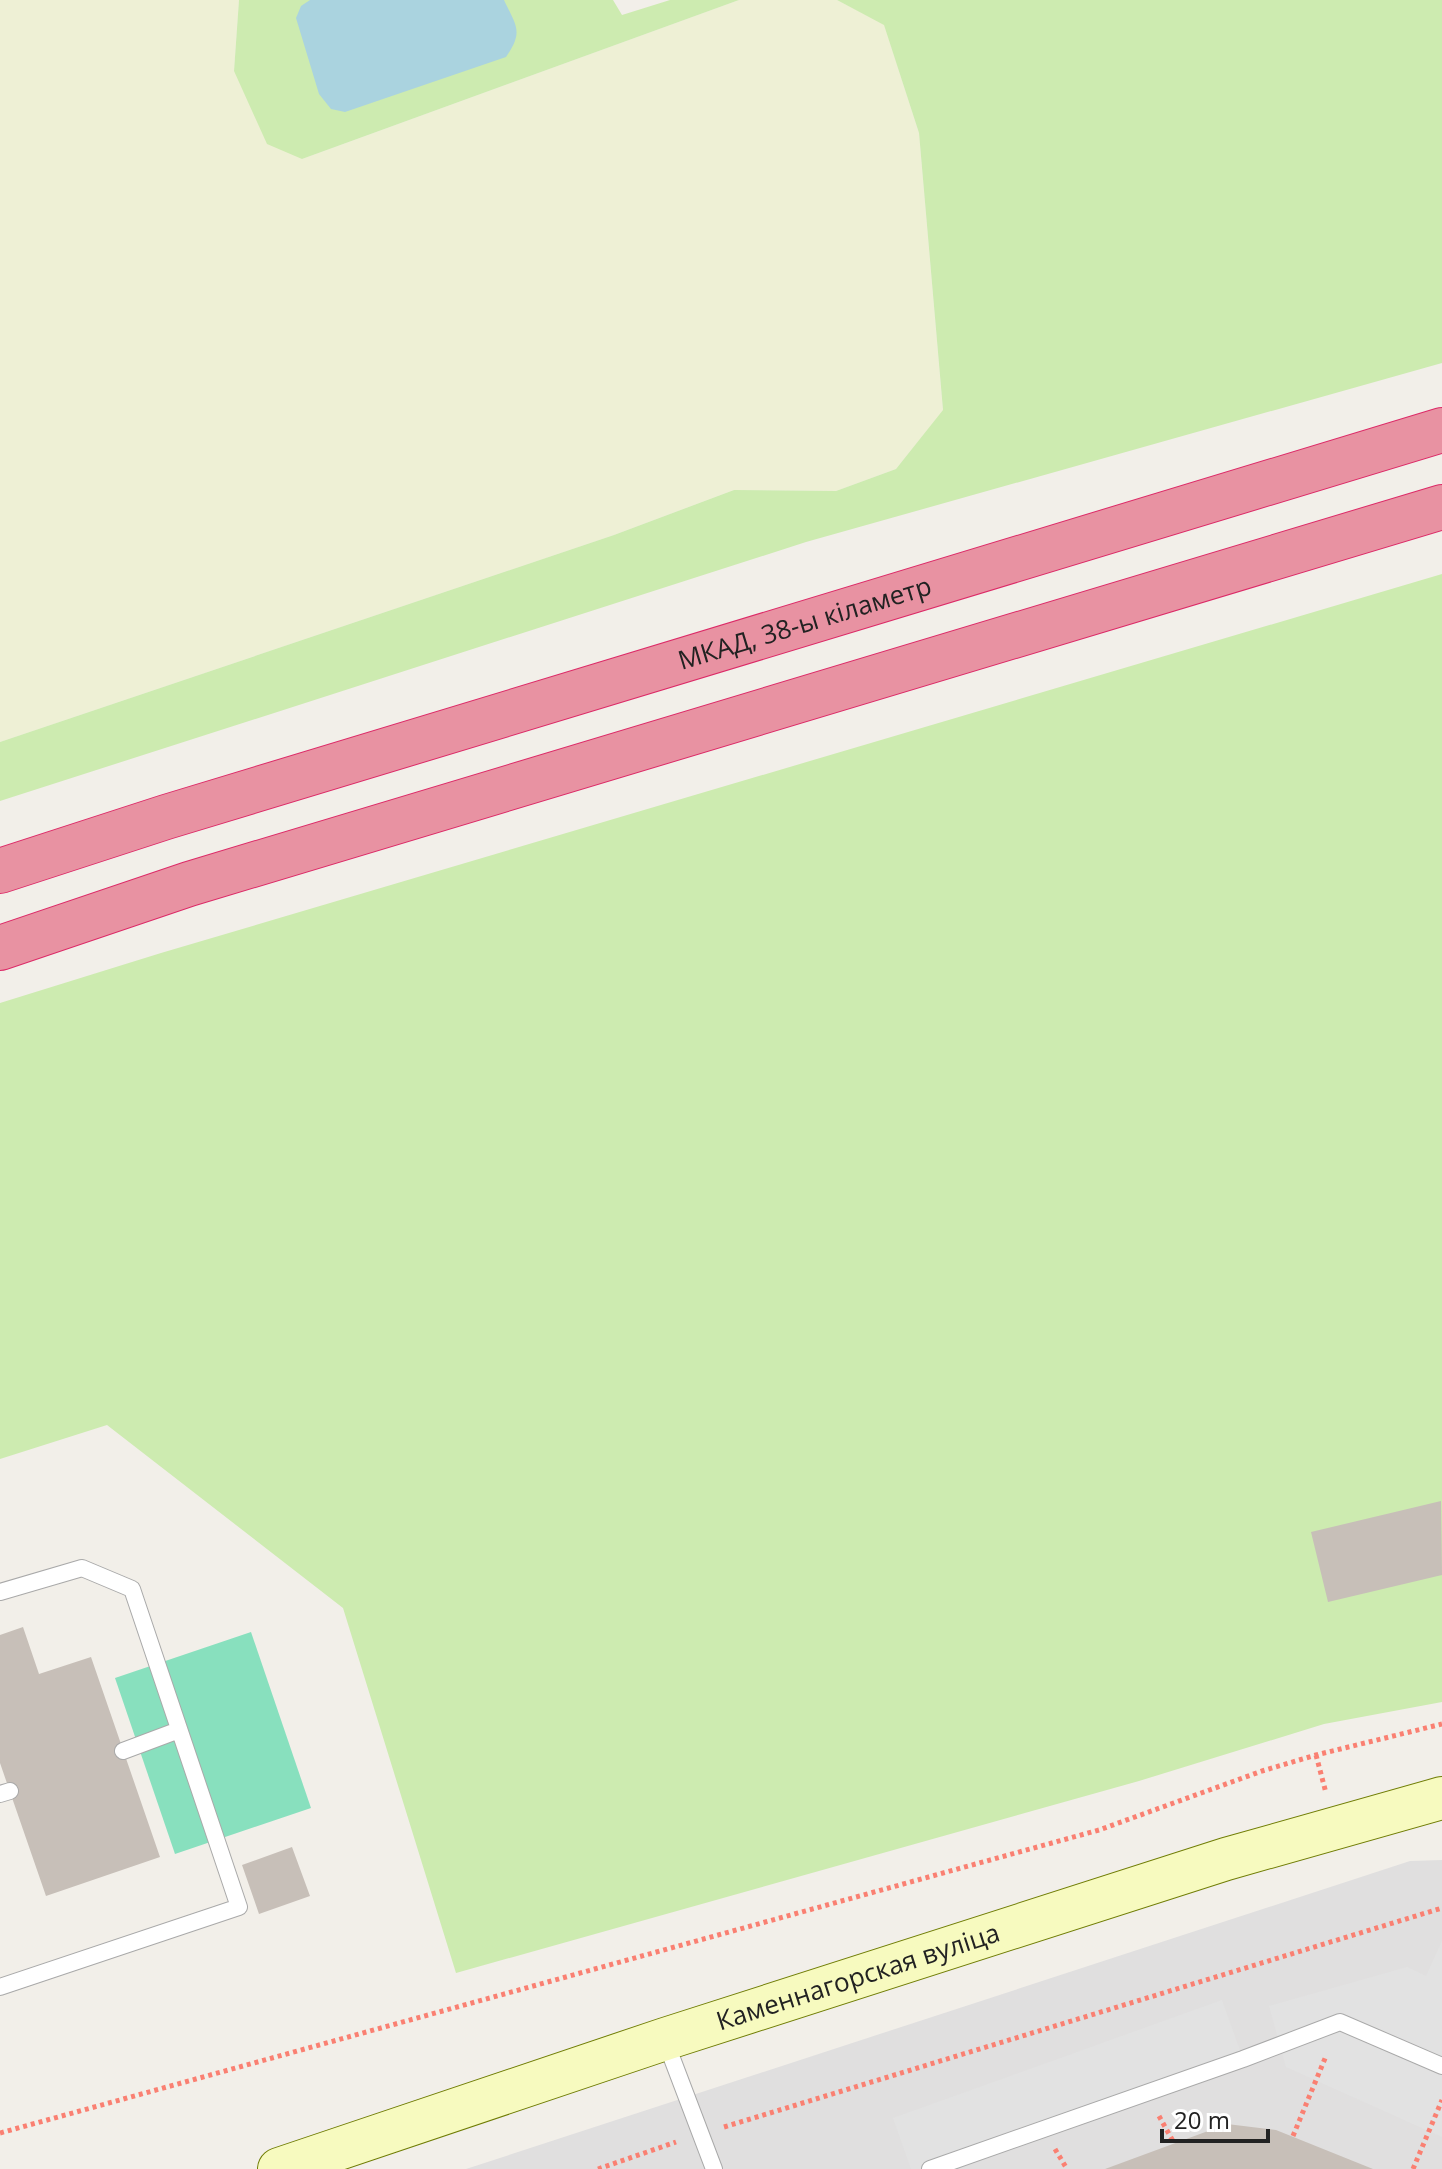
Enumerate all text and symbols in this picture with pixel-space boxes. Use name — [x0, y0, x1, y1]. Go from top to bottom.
street label: МКАД, 38-ы кіламетр — [673, 567, 936, 678]
street label: Каменнагорская вуліца — [711, 1914, 1004, 2038]
scale bar — [1162, 2093, 1268, 2143]
text: 20 m — [1174, 2103, 1230, 2136]

